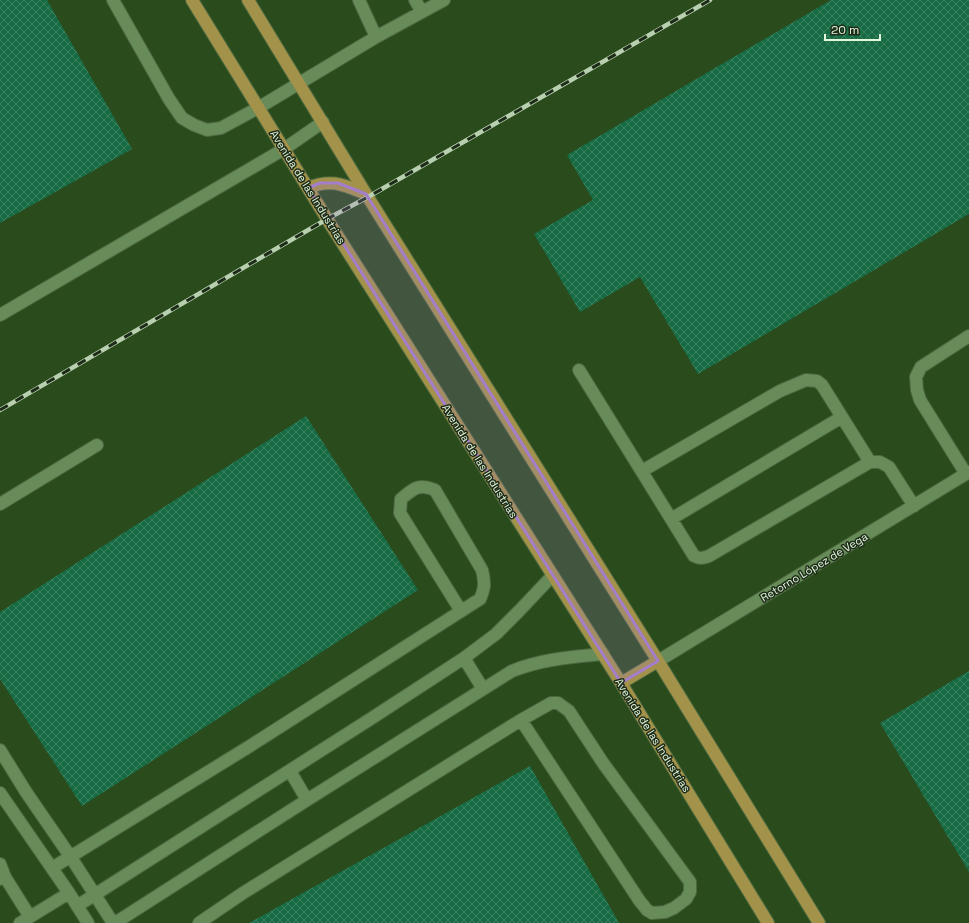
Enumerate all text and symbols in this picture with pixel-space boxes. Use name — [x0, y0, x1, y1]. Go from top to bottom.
scale bar — [825, 16, 880, 42]
text: 20 m — [831, 22, 859, 38]
street label: Avenida de las Industrias — [267, 128, 349, 247]
street label: Avenida de las Industrias — [439, 402, 521, 521]
street label: Retorno López de Vega — [758, 529, 871, 605]
street label: Avenida de las Industrias — [612, 676, 694, 795]

